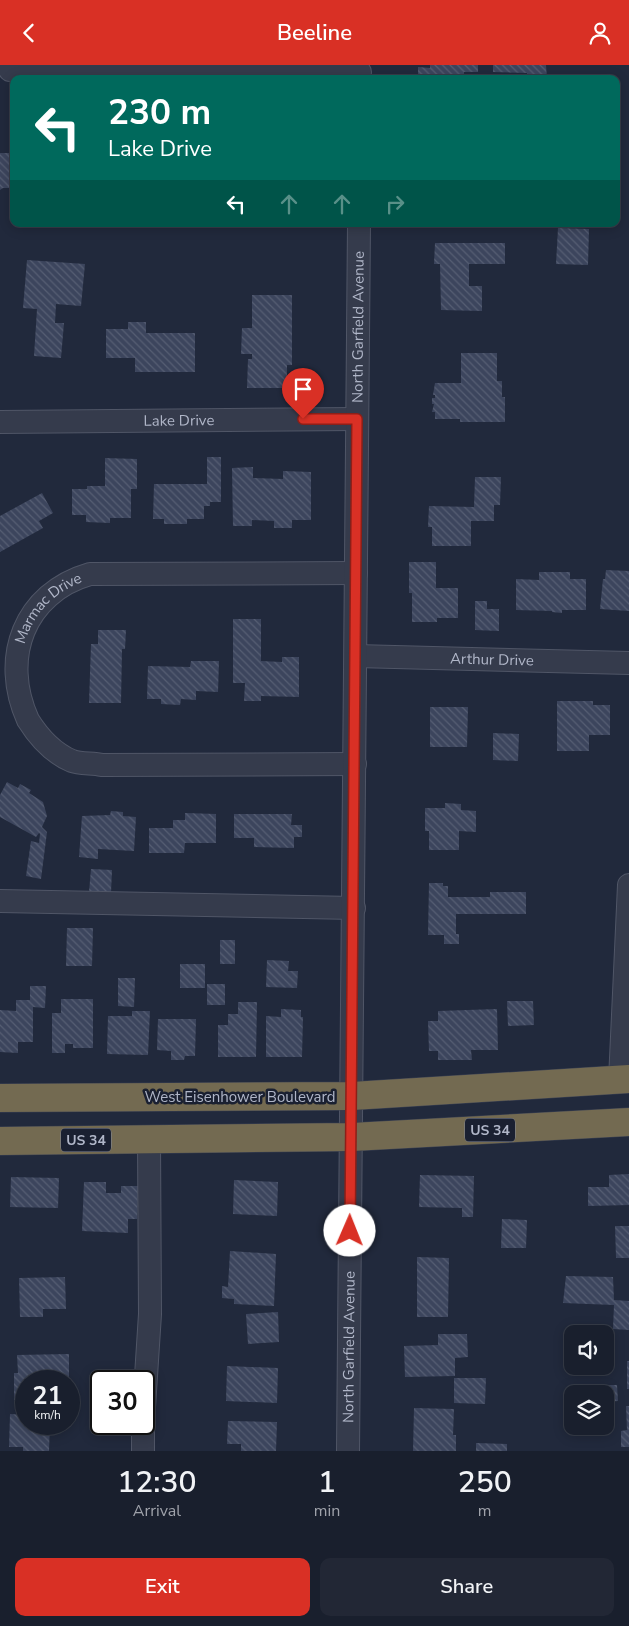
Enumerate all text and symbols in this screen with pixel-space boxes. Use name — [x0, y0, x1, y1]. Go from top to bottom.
text: Beeline — [277, 18, 352, 48]
icon: back — [15, 19, 43, 47]
icon: person — [586, 19, 614, 47]
text: 230 m — [108, 89, 211, 136]
icon: left — [25, 95, 90, 160]
text: Lake Drive — [108, 134, 212, 164]
icon: left — [222, 190, 250, 218]
icon: ahead — [275, 190, 303, 218]
icon: ahead — [328, 190, 356, 218]
icon: right — [381, 190, 409, 218]
street label: North Garfield Avenue — [347, 251, 369, 403]
pin — [282, 368, 324, 419]
icon: arrive — [289, 375, 317, 403]
street label: Lake Drive — [143, 410, 215, 431]
street label: Marmac Drive — [10, 568, 85, 646]
street label: Arthur Drive — [450, 648, 534, 671]
street label: West Eisenhower Boulevard — [145, 1087, 335, 1107]
road number: US 34 — [465, 1119, 515, 1141]
road number: US 34 — [61, 1129, 111, 1151]
position arrow — [323, 1204, 375, 1256]
street label: North Garfield Avenue — [338, 1271, 360, 1423]
map controls — [564, 1325, 614, 1435]
button: sound — [564, 1325, 614, 1375]
speed limit sign: 30 — [90, 1370, 155, 1435]
text: 21 — [32, 1379, 63, 1413]
button: layers — [564, 1385, 614, 1435]
text: km/h — [34, 1407, 61, 1423]
text: 12:30 — [117, 1462, 196, 1503]
text: 1 — [318, 1462, 336, 1503]
text: 250 — [458, 1462, 512, 1503]
text: Arrival — [133, 1500, 181, 1522]
text: min — [314, 1500, 340, 1522]
text: m — [478, 1500, 492, 1522]
button: Exit — [15, 1558, 310, 1616]
button: Share — [320, 1558, 614, 1616]

